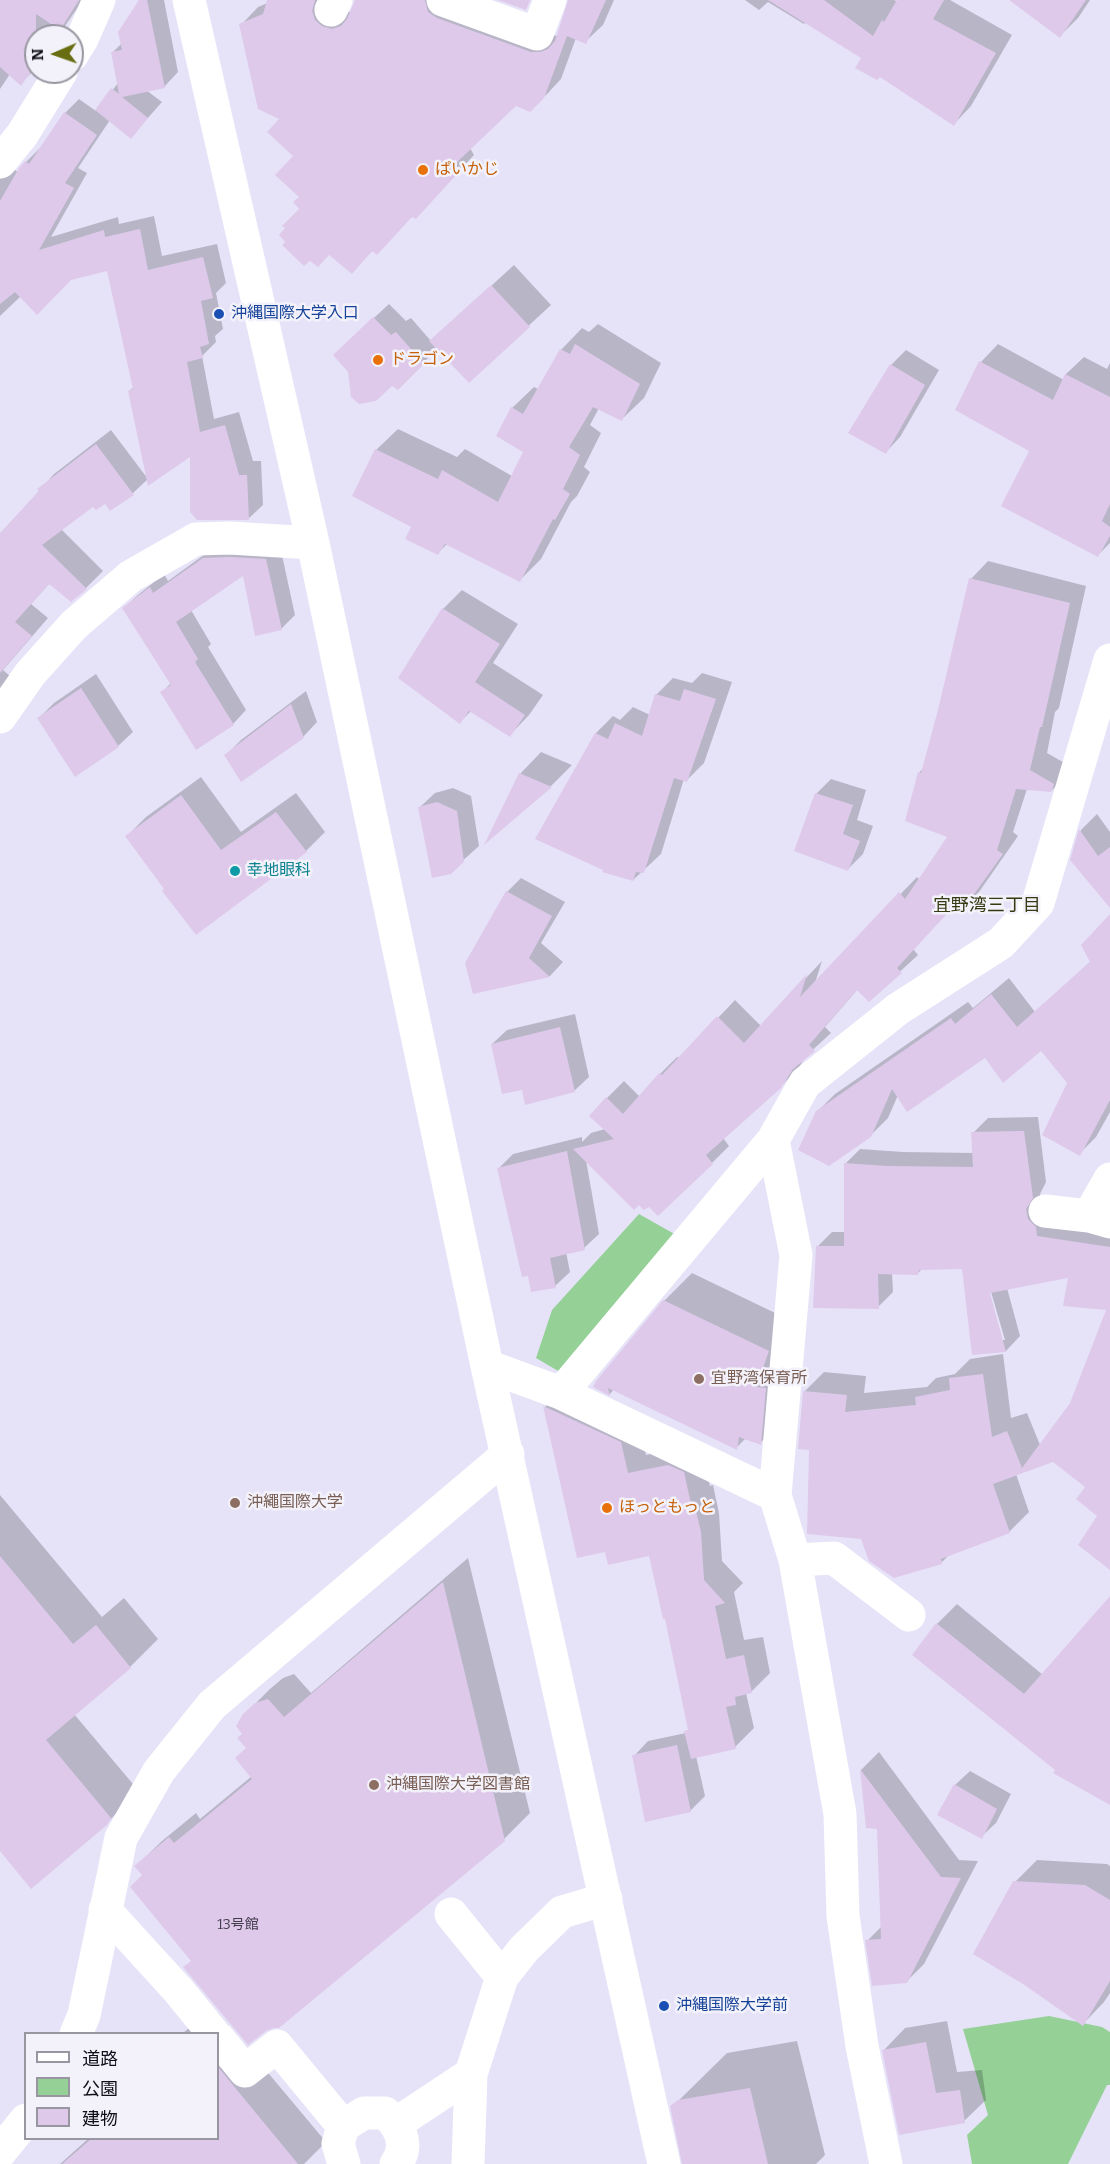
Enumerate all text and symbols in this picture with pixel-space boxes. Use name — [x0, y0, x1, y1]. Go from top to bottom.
north arrow — [24, 24, 84, 84]
text: N — [28, 48, 47, 61]
place label: ぱいかじ — [435, 160, 499, 180]
marker: ぱいかじ — [416, 163, 430, 177]
place label: 沖縄国際大学入口 — [231, 304, 359, 324]
marker: 沖縄国際大学入口 — [212, 307, 226, 321]
place label: ドラゴン — [390, 350, 454, 370]
marker: ドラゴン — [371, 353, 385, 367]
place label: 幸地眼科 — [247, 861, 311, 881]
marker: 幸地眼科 — [228, 864, 242, 878]
district label: 宜野湾三丁目 — [933, 895, 1041, 917]
place label: 宜野湾保育所 — [711, 1369, 807, 1389]
marker: 宜野湾保育所 — [692, 1372, 706, 1386]
place label: 沖繩国際大学 — [247, 1493, 343, 1513]
marker: 沖繩国際大学 — [228, 1496, 242, 1510]
place label: ほっともっと — [619, 1498, 715, 1518]
marker: ほっともっと — [600, 1501, 614, 1515]
place label: 沖縄国際大学図書館 — [386, 1775, 530, 1795]
marker: 沖縄国際大学図書館 — [367, 1778, 381, 1792]
house number: 13号館 — [217, 1917, 259, 1933]
place label: 沖縄国際大学前 — [676, 1996, 788, 2016]
marker: 沖縄国際大学前 — [657, 1999, 671, 2013]
legend — [24, 2032, 219, 2140]
text: 道路 — [82, 2048, 118, 2070]
text: 公園 — [82, 2078, 118, 2100]
text: 建物 — [82, 2108, 118, 2130]

